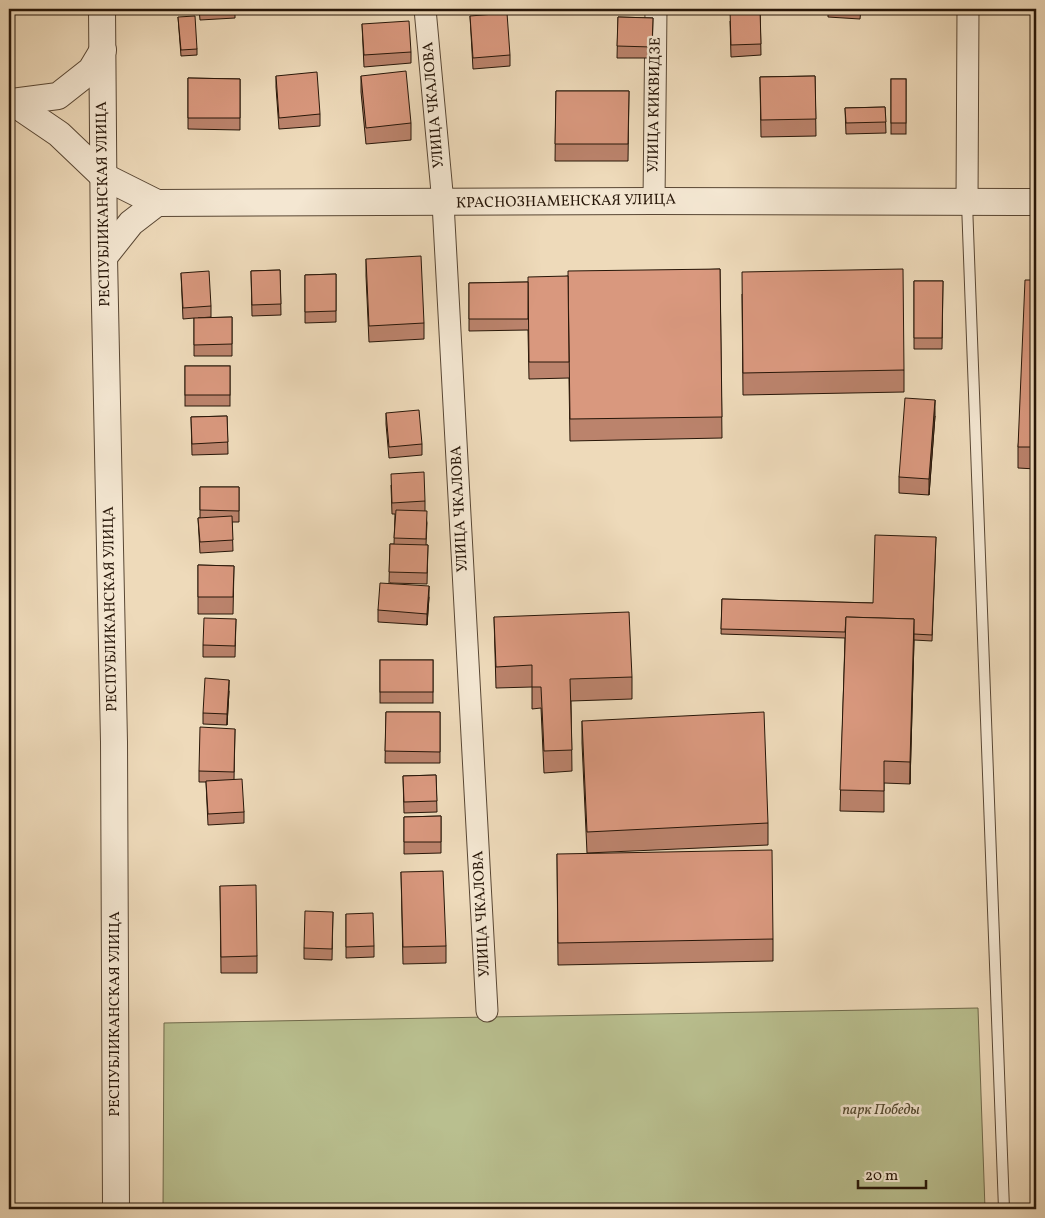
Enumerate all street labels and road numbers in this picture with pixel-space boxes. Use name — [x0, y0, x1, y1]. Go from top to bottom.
street label: УЛИЦА КИКВИДЗЕ — [643, 37, 667, 173]
street label: УЛИЦА ЧКАЛОВА — [418, 41, 450, 169]
street label: РЕСПУБЛИКАНСКАЯ УЛИЦА — [92, 101, 116, 307]
street label: КРАСНОЗНАМЕНСКАЯ УЛИЦА — [456, 190, 677, 214]
street label: УЛИЦА ЧКАЛОВА — [446, 445, 474, 573]
street label: РЕСПУБЛИКАНСКАЯ УЛИЦА — [99, 506, 123, 712]
street label: УЛИЦА ЧКАЛОВА — [468, 850, 496, 978]
street label: РЕСПУБЛИКАНСКАЯ УЛИЦА — [105, 911, 126, 1117]

